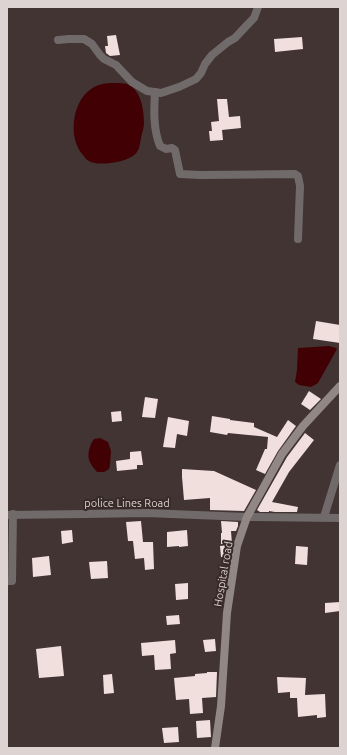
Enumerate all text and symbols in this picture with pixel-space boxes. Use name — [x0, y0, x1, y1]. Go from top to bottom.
street label: police Lines Road — [84, 497, 170, 509]
street label: Hospital road — [211, 540, 235, 608]

